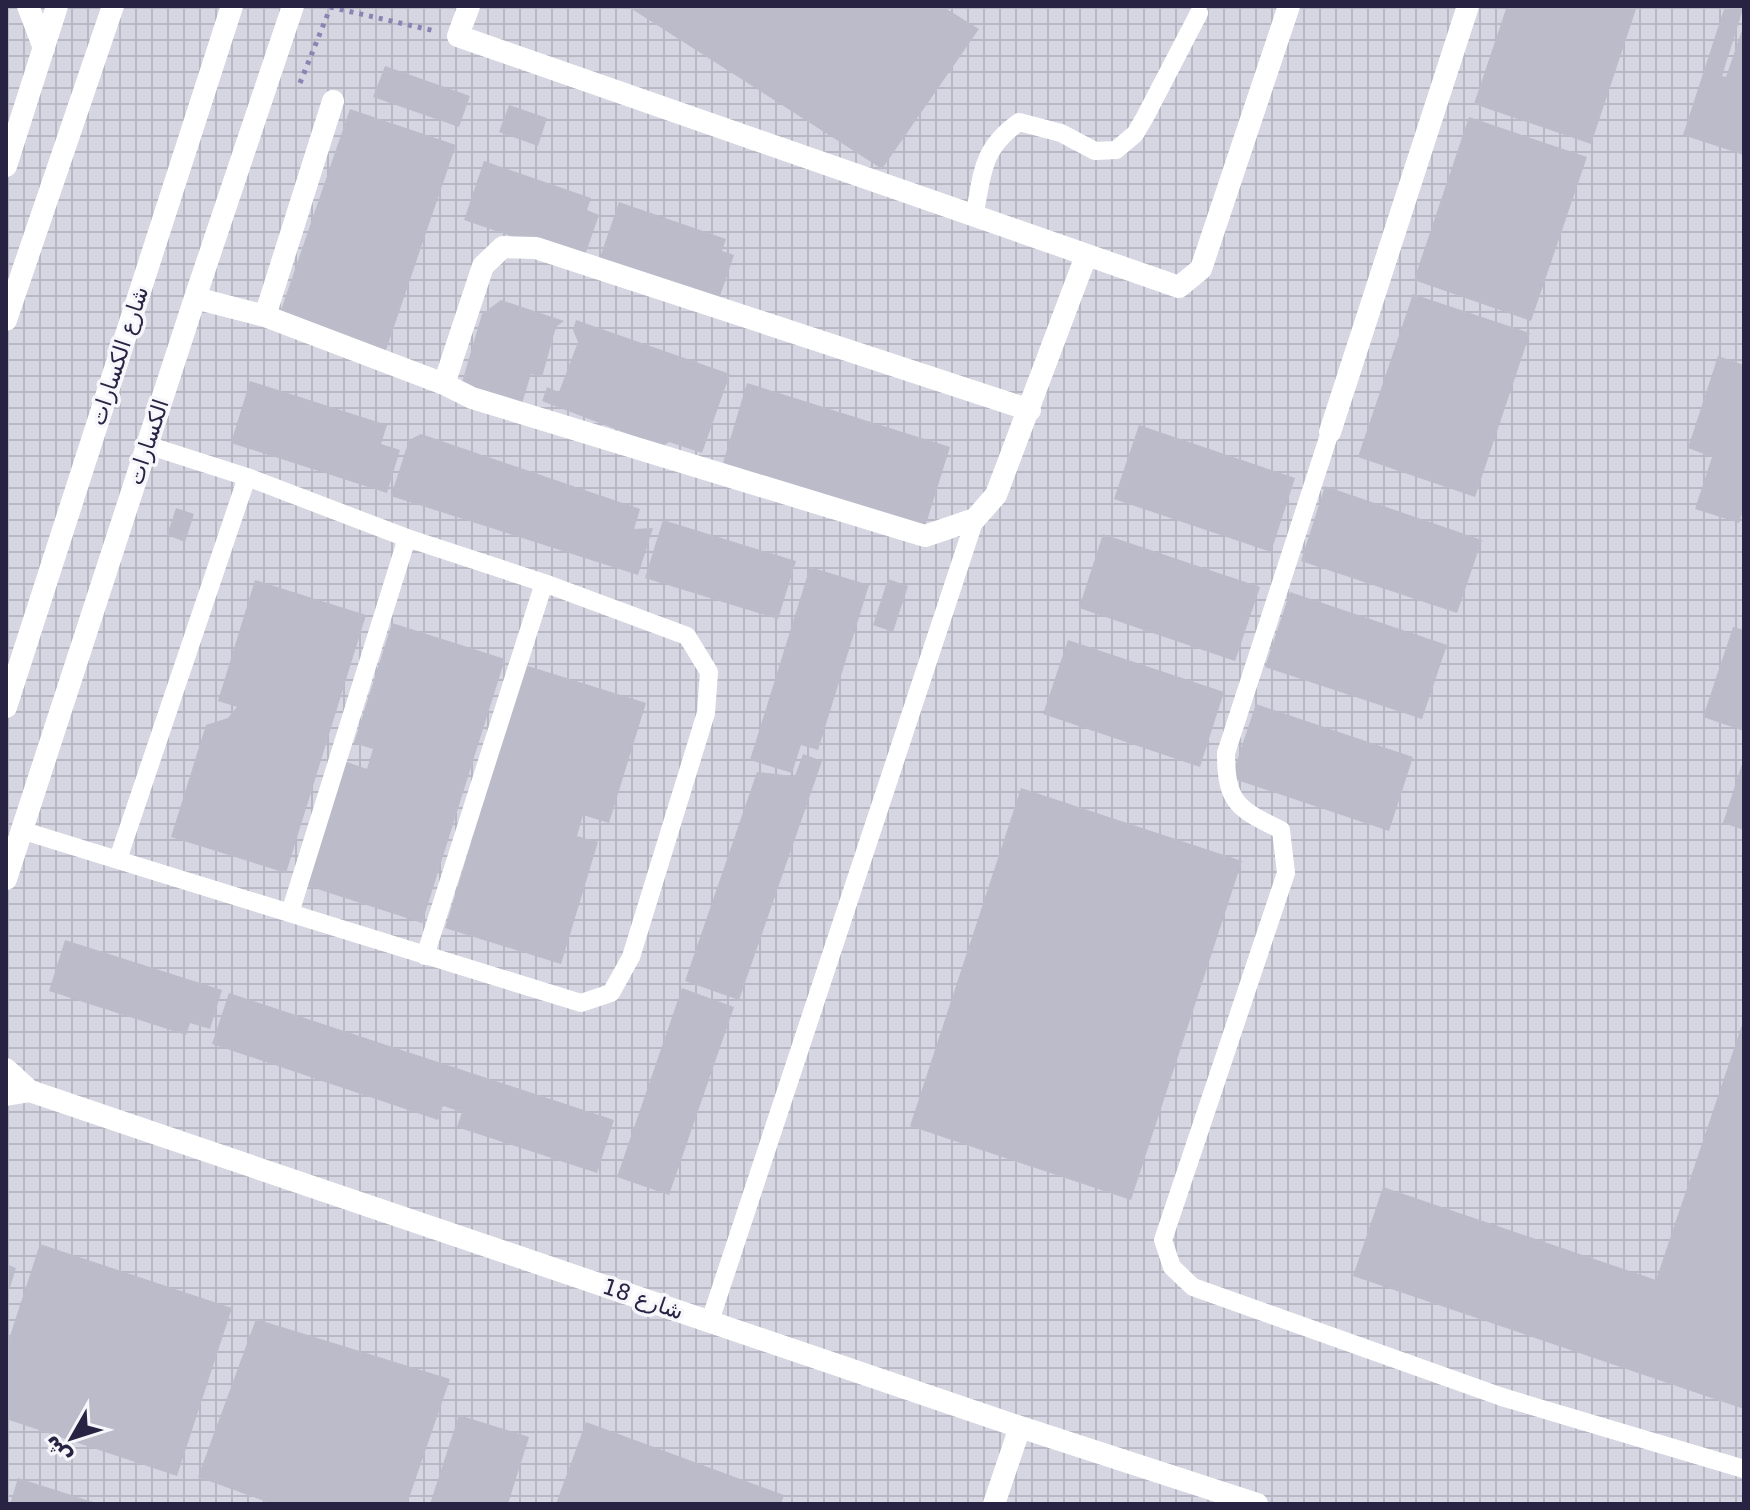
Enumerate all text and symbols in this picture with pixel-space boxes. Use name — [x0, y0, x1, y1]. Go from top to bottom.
street label: شارع الكسارات — [85, 283, 153, 429]
street label: الكسارات — [122, 396, 174, 488]
street label: شارع 18 — [599, 1274, 687, 1324]
north arrow — [32, 1398, 112, 1478]
text: ش — [38, 1431, 76, 1470]

